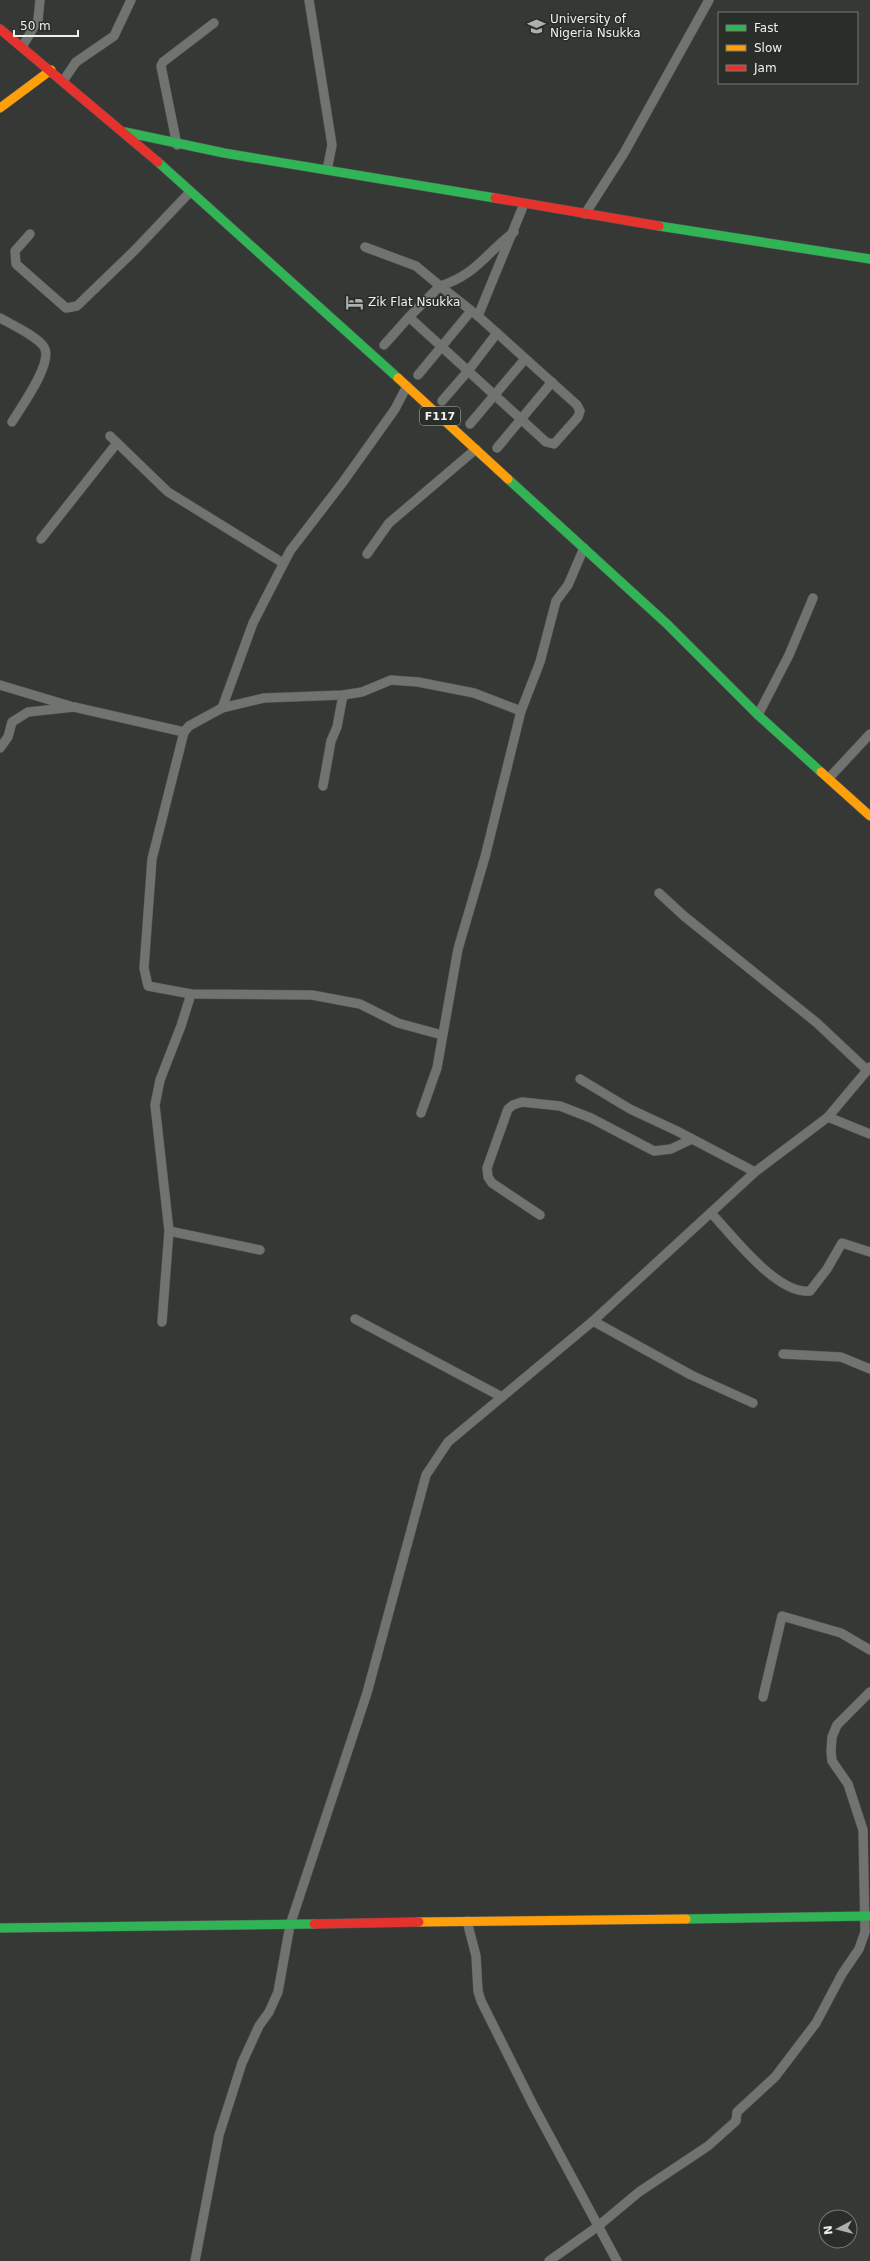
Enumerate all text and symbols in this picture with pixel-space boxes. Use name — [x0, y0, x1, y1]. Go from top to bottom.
scale bar — [14, 12, 78, 38]
place label: University of Nigeria Nsukka — [550, 12, 641, 40]
legend — [718, 12, 858, 84]
school or university icon: University of Nigeria Nsukka — [527, 16, 547, 36]
text: 50 m — [20, 19, 51, 33]
text: Fast — [754, 21, 778, 35]
text: Slow — [754, 41, 782, 55]
text: Jam — [753, 61, 777, 75]
hotel icon: Zik Flat Nsukka — [345, 292, 365, 312]
place label: Zik Flat Nsukka — [368, 295, 460, 309]
road number: F117 — [420, 407, 460, 425]
north arrow — [818, 2209, 858, 2249]
text: N — [822, 2225, 836, 2236]

